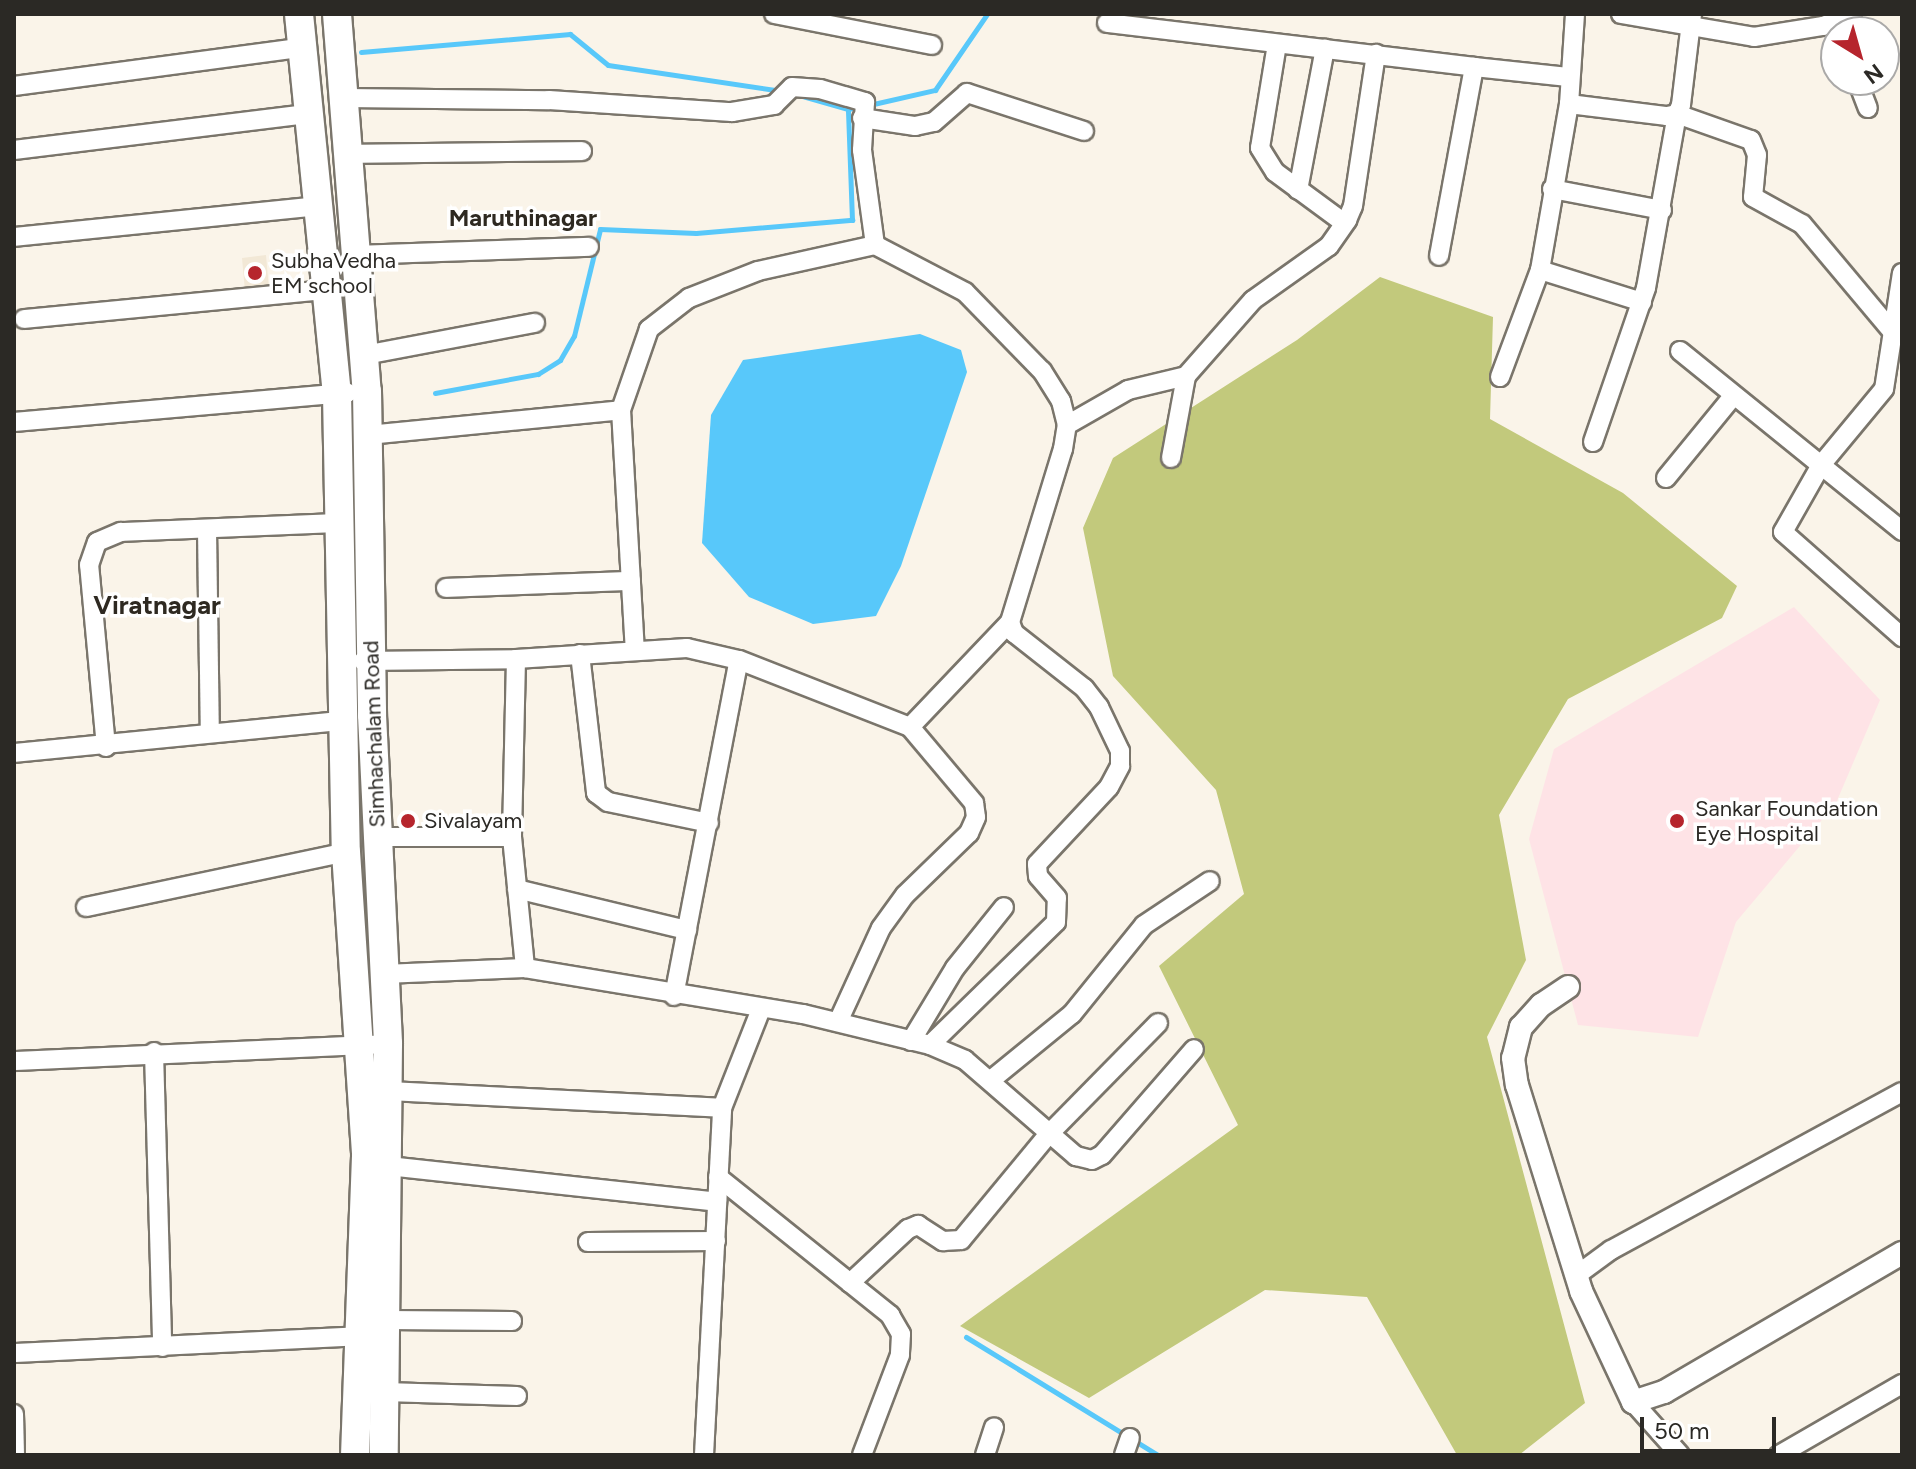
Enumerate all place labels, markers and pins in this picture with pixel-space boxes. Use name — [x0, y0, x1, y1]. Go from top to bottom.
place label: SubhaVedha EM school — [271, 247, 396, 298]
marker: SubhaVedha EM school — [246, 264, 264, 282]
place label: Sankar Foundation Eye Hospital — [1695, 795, 1878, 846]
place label: Sivalayam — [424, 808, 522, 834]
marker: Sankar Foundation Eye Hospital — [1666, 810, 1688, 832]
marker: Sivalayam — [399, 812, 417, 830]

